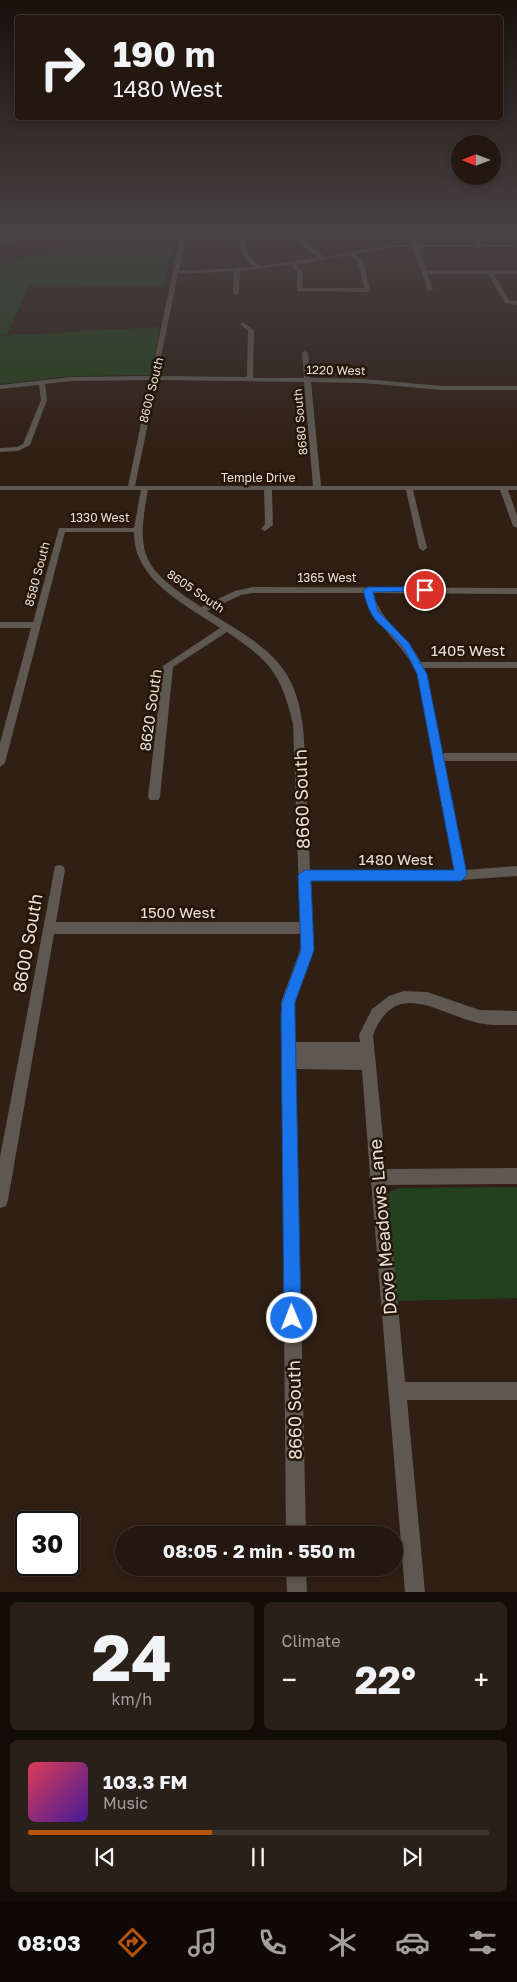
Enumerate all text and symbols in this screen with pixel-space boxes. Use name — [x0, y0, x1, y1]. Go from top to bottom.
text: 190 m — [113, 33, 215, 75]
icon: right — [30, 35, 95, 100]
text: 1480 West — [113, 75, 223, 102]
north arrow — [451, 135, 501, 185]
map controls — [451, 135, 501, 185]
street label: 8600 South — [136, 356, 166, 424]
street label: 1220 West — [306, 362, 366, 378]
street label: 8680 South — [290, 388, 310, 456]
street label: Temple Drive — [221, 470, 295, 485]
street label: 1330 West — [70, 510, 130, 525]
street label: 8580 South — [21, 540, 53, 608]
street label: 8605 South — [164, 566, 228, 616]
pin — [404, 569, 446, 611]
street label: 1365 West — [297, 570, 357, 585]
icon: arrive — [411, 576, 439, 604]
street label: 1405 West — [431, 641, 505, 659]
street label: 8620 South — [135, 668, 165, 752]
street label: 8660 South — [288, 749, 314, 849]
street label: 1480 West — [358, 850, 434, 868]
street label: 8600 South — [7, 892, 47, 994]
street label: 1500 West — [141, 903, 215, 921]
street label: Dove Meadows Lane — [363, 1138, 401, 1316]
position arrow — [265, 1291, 317, 1343]
street label: 8660 South — [282, 1360, 306, 1460]
speed limit sign: 30 — [15, 1511, 80, 1576]
text: 08:05 · 2 min · 550 m — [163, 1539, 355, 1562]
text: 24 — [92, 1617, 172, 1695]
text: Climate — [282, 1631, 341, 1651]
text: 22° — [355, 1657, 416, 1702]
text: − — [282, 1663, 297, 1696]
text: + — [474, 1663, 489, 1696]
text: km/h — [111, 1689, 152, 1709]
text: 103.3 FM — [103, 1770, 187, 1793]
text: Music — [103, 1793, 148, 1813]
icon: previous — [91, 1843, 119, 1871]
icon: pause — [244, 1843, 272, 1871]
icon: next — [398, 1843, 426, 1871]
icon: directions — [115, 1925, 150, 1960]
icon: music — [185, 1925, 220, 1960]
icon: phone — [255, 1925, 290, 1960]
icon: climate — [325, 1925, 360, 1960]
icon: car — [395, 1925, 430, 1960]
icon: filters — [465, 1925, 500, 1960]
text: 08:03 — [17, 1929, 81, 1956]

